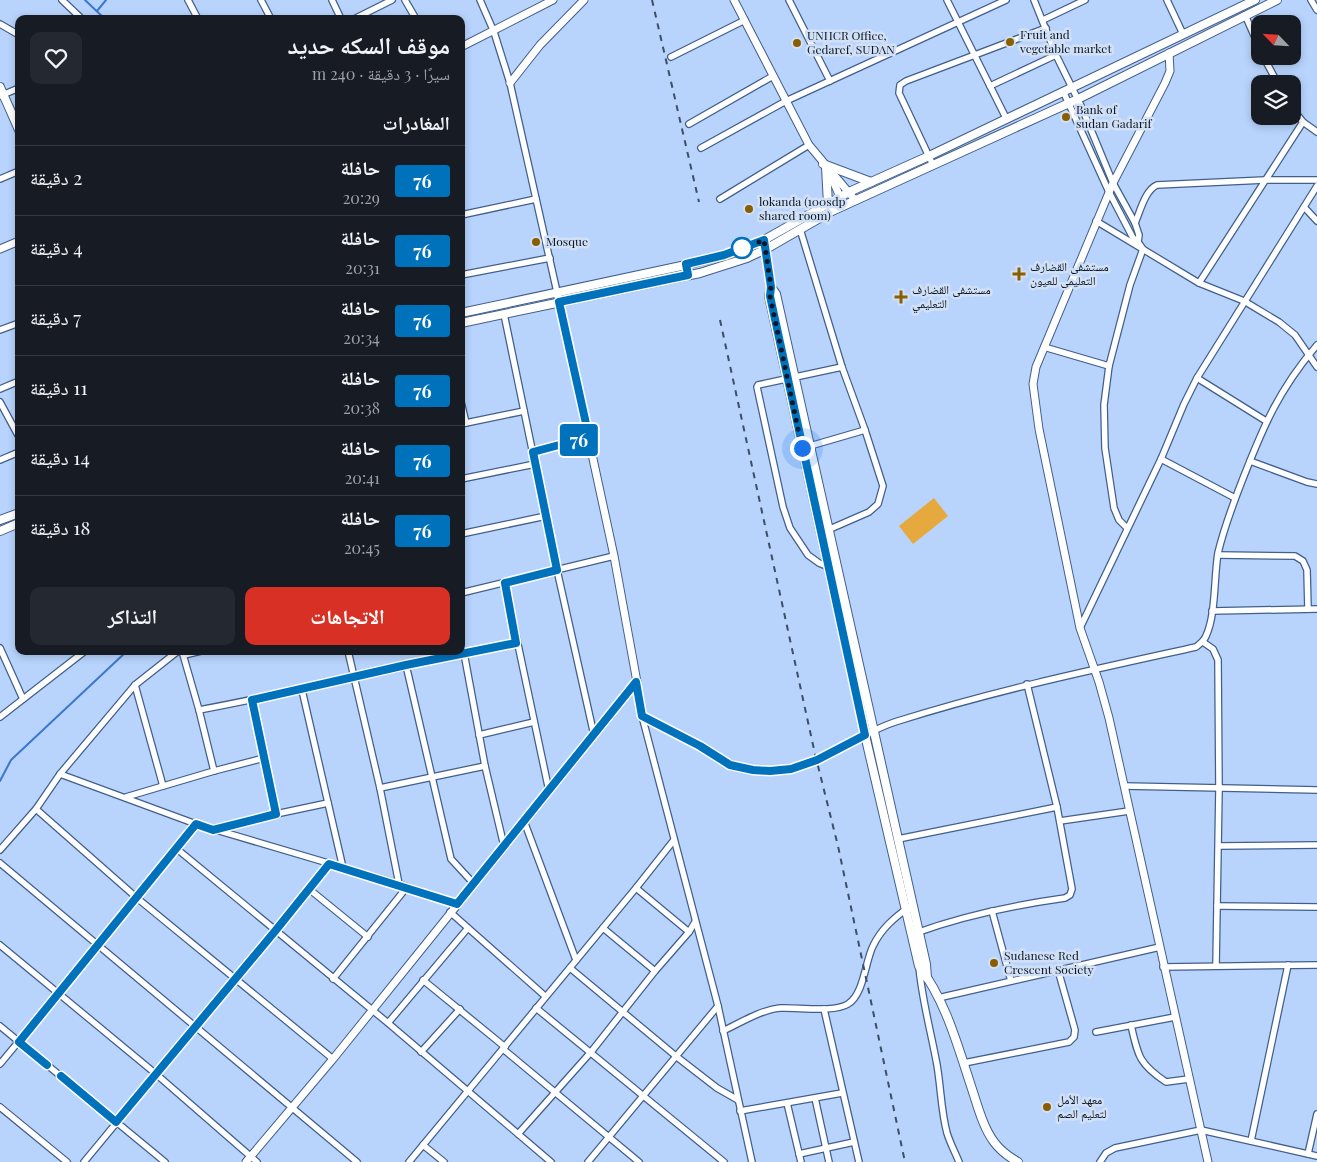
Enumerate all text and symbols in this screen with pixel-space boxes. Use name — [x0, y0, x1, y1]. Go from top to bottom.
north arrow — [1251, 15, 1301, 65]
map controls — [1251, 15, 1301, 125]
place label: Fruit and vegetable market — [1019, 26, 1112, 56]
place label: UNHCR Office, Gedaref, SUDAN — [807, 27, 895, 57]
text: موقف السكه حديد — [288, 28, 450, 60]
button: heart — [30, 32, 82, 84]
marker: Fruit and vegetable market — [1004, 36, 1016, 48]
marker: UNHCR Office, Gedaref, SUDAN — [791, 37, 803, 49]
text: سيرًا · 3 دقيقة · 240 m — [312, 63, 450, 84]
button: layers — [1251, 75, 1301, 125]
place label: Bank of sudan Gadarif — [1076, 101, 1153, 131]
text: المغادرات — [383, 109, 450, 135]
marker: Bank of sudan Gadarif — [1060, 111, 1072, 123]
text: حافلة — [341, 154, 380, 180]
text: 2 دقيقة — [30, 164, 82, 190]
text: 76 — [413, 169, 432, 193]
text: 20:29 — [343, 187, 380, 208]
place label: lokanda (100sdp shared room) — [759, 193, 846, 223]
marker: lokanda (100sdp shared room) — [743, 203, 755, 215]
text: حافلة — [341, 224, 380, 250]
place label: Mosque — [546, 233, 588, 249]
text: 4 دقيقة — [30, 234, 83, 260]
marker: Mosque — [530, 236, 542, 248]
unlabelled marker — [731, 237, 753, 259]
text: 76 — [413, 239, 432, 263]
text: 20:31 — [345, 257, 380, 278]
place label: مستشفى القضارف التعليمى للعيون — [1030, 258, 1109, 288]
marker: مستشفى القضارف التعليمى للعيون — [1012, 267, 1026, 281]
place label: مستشفى القضارف التعليمي — [912, 281, 991, 314]
marker: مستشفى القضارف التعليمي — [894, 290, 908, 304]
text: حافلة — [341, 294, 380, 320]
text: 7 دقيقة — [30, 304, 81, 330]
text: 76 — [413, 309, 432, 333]
text: 20:34 — [343, 327, 380, 348]
text: حافلة — [341, 364, 380, 390]
text: 11 دقيقة — [30, 374, 87, 400]
text: 76 — [413, 379, 432, 403]
text: 20:38 — [343, 397, 380, 418]
line badge: 76 — [556, 424, 602, 456]
text: 76 — [570, 428, 588, 452]
text: حافلة — [341, 434, 380, 460]
your location — [790, 436, 815, 461]
text: 14 دقيقة — [30, 444, 90, 470]
text: 76 — [413, 449, 432, 473]
text: 20:41 — [345, 467, 380, 488]
text: حافلة — [341, 504, 380, 530]
text: 18 دقيقة — [30, 514, 90, 540]
text: 76 — [413, 519, 432, 543]
text: 20:45 — [344, 537, 380, 558]
button: التذاكر — [30, 587, 235, 645]
button: الاتجاهات — [245, 587, 450, 645]
place label: Sudanese Red Crescent Society — [1004, 947, 1094, 977]
marker: Sudanese Red Crescent Society — [988, 957, 1000, 969]
place label: معهد الأمل لتعليم الصم — [1057, 1091, 1107, 1122]
marker: معهد الأمل لتعليم الصم — [1041, 1101, 1053, 1113]

